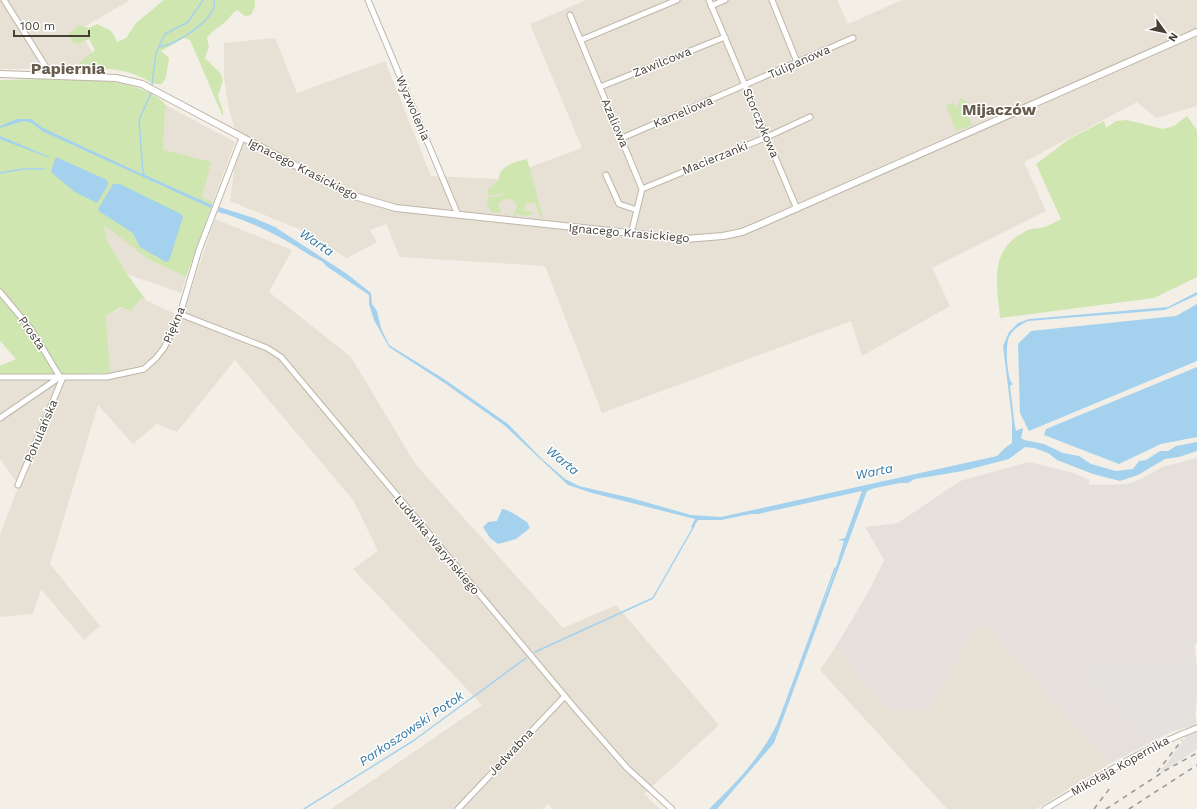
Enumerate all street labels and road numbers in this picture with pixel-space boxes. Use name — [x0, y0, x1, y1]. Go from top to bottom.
street label: Tulipanowa — [766, 42, 832, 82]
street label: Zawilcowa — [631, 44, 693, 80]
street label: Wyzwolenia — [393, 73, 433, 143]
street label: Storczykowa — [740, 86, 782, 160]
street label: Kameliowa — [651, 93, 715, 131]
street label: Azaliowa — [598, 96, 632, 150]
street label: Ignacego Krasickiego — [246, 135, 360, 203]
street label: Macierzanki — [680, 139, 750, 177]
street label: Ignacego Krasickiego — [568, 221, 690, 245]
street label: Piękna — [160, 304, 188, 345]
street label: Prosta — [16, 314, 49, 352]
street label: Pohulańska — [21, 397, 61, 465]
street label: Ludwika Waryńskiego — [391, 492, 483, 598]
street label: Jedwabna — [486, 725, 537, 779]
street label: Mikołaja Kopernika — [1068, 733, 1172, 799]

